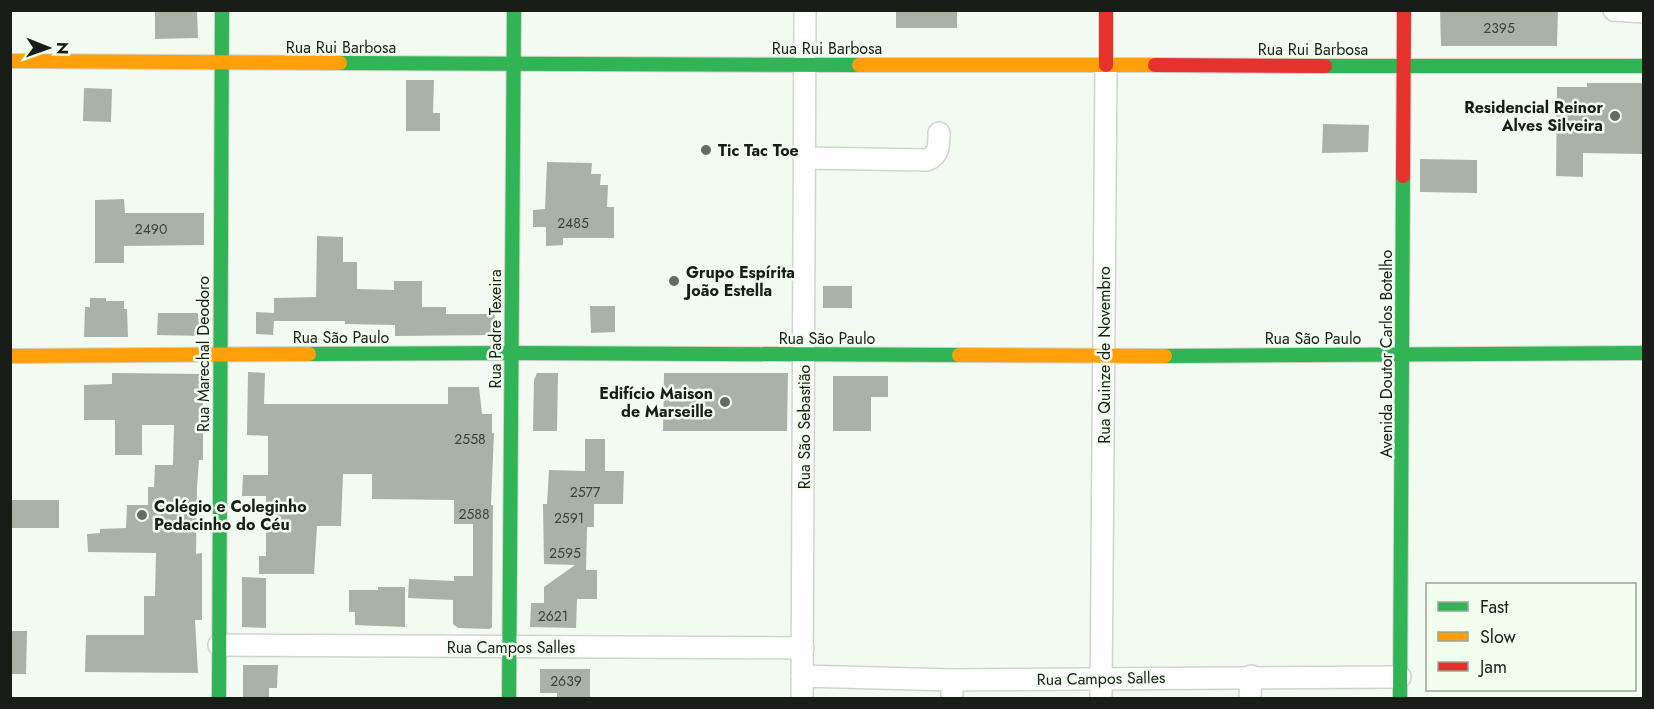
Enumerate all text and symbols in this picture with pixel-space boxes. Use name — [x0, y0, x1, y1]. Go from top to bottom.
north arrow — [18, 18, 78, 78]
house number: 2395 — [1483, 18, 1515, 38]
street label: Rua Rui Barbosa — [286, 36, 396, 59]
street label: Rua Rui Barbosa — [772, 37, 882, 60]
street label: Rua Rui Barbosa — [1258, 38, 1368, 61]
text: N — [51, 42, 74, 55]
place label: Residencial Reinor Alves Silveira — [1464, 96, 1603, 137]
marker: Residencial Reinor Alves Silveira — [1608, 109, 1622, 123]
place label: Tic Tac Toe — [718, 139, 799, 162]
marker: Tic Tac Toe — [699, 143, 713, 157]
house number: 2485 — [557, 213, 589, 233]
house number: 2490 — [135, 219, 167, 239]
street label: Avenida Doutor Carlos Botelho — [1375, 250, 1398, 458]
place label: Grupo Espírita João Estella — [683, 261, 795, 302]
street label: Rua Quinze de Novembro — [1093, 266, 1116, 444]
street label: Rua Padre Texeira — [484, 269, 507, 389]
marker: Grupo Espírita João Estella — [667, 274, 681, 288]
street label: Rua Marechal Deodoro — [192, 276, 215, 432]
street label: Rua São Paulo — [293, 326, 390, 349]
street label: Rua São Paulo — [779, 327, 876, 350]
street label: Rua São Paulo — [1265, 327, 1362, 350]
street label: Rua São Sebastião — [793, 364, 816, 489]
place label: Edifício Maison de Marseille — [599, 382, 713, 423]
marker: Edifício Maison de Marseille — [718, 395, 732, 409]
house number: 2558 — [454, 429, 486, 449]
house number: 2577 — [570, 482, 601, 502]
place label: Colégio e Coleginho Pedacinho do Céu — [154, 495, 307, 536]
house number: 2588 — [458, 504, 490, 524]
marker: Colégio e Coleginho Pedacinho do Céu — [135, 508, 149, 522]
house number: 2591 — [554, 508, 584, 528]
house number: 2595 — [549, 543, 581, 563]
legend — [1426, 583, 1636, 691]
text: Fast — [1480, 594, 1509, 620]
house number: 2621 — [538, 606, 568, 626]
text: Slow — [1480, 624, 1517, 650]
street label: Rua Campos Salles — [447, 636, 575, 659]
text: Jam — [1478, 654, 1507, 680]
street label: Rua Campos Salles — [1037, 666, 1166, 691]
house number: 2639 — [550, 671, 582, 691]

